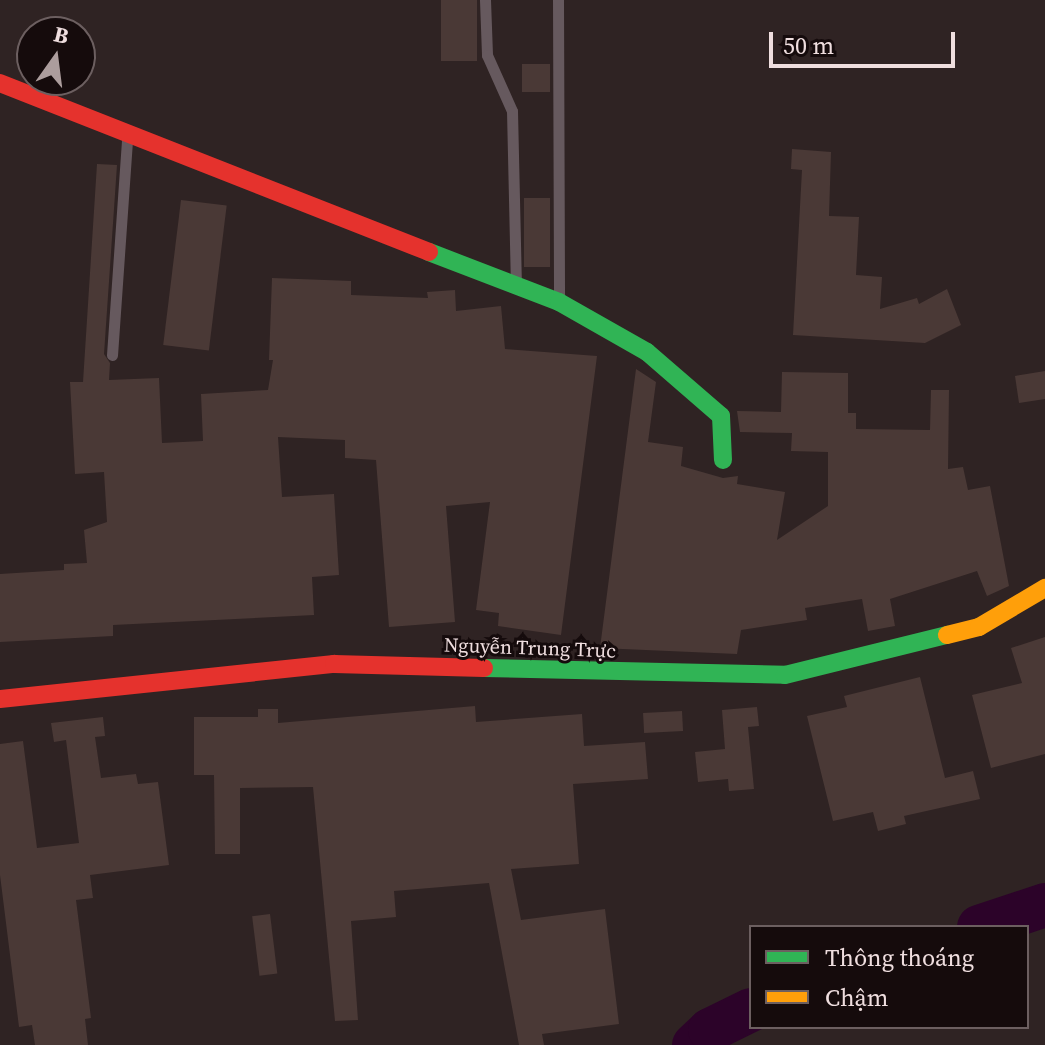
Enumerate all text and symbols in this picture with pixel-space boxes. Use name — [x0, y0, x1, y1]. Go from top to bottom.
north arrow — [16, 16, 96, 96]
scale bar — [773, 16, 959, 66]
text: B — [51, 18, 72, 51]
text: 50 m — [783, 29, 834, 62]
street label: Nguyễn Trung Trực — [443, 633, 617, 663]
legend — [749, 925, 1029, 1029]
text: Thông thoáng — [825, 941, 974, 974]
text: Chậm — [825, 981, 888, 1014]

